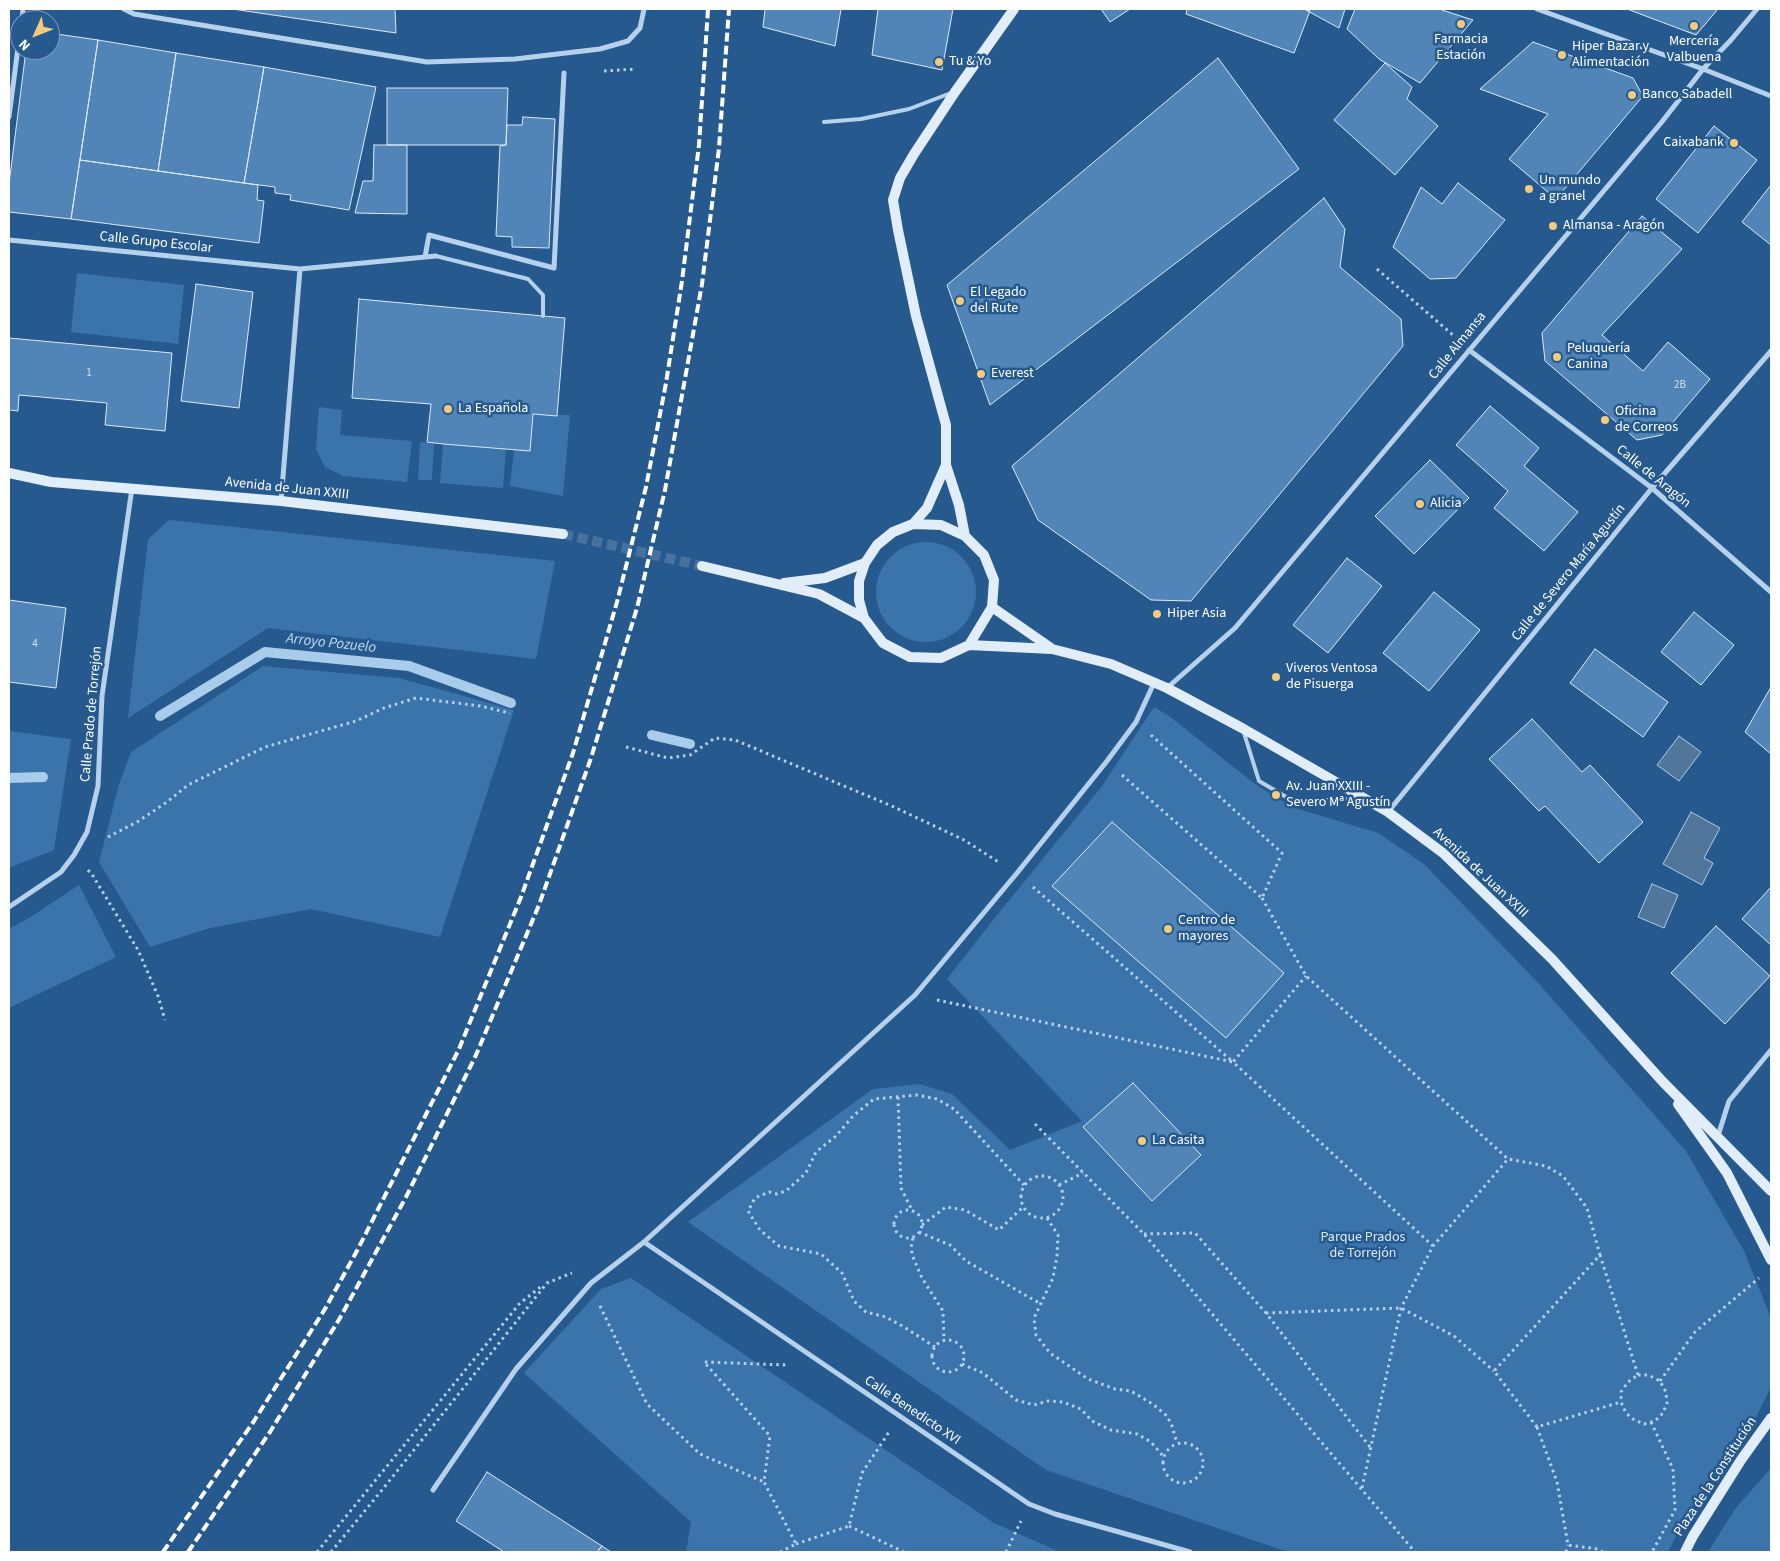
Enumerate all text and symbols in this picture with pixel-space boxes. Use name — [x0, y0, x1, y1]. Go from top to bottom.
north arrow — [10, 10, 60, 60]
marker: Farmacia Estación — [1455, 18, 1467, 30]
marker: Mercería Valbuena — [1688, 20, 1700, 32]
place label: Farmacia Estación — [1434, 32, 1488, 64]
text: N — [15, 34, 35, 55]
place label: Mercería Valbuena — [1667, 34, 1721, 66]
place label: Hiper Bazar y Alimentación — [1572, 39, 1649, 72]
marker: Hiper Bazar y Alimentación — [1556, 49, 1568, 61]
place label: Tu & Yo — [949, 54, 991, 70]
marker: Tu & Yo — [933, 56, 945, 68]
place label: Banco Sabadell — [1642, 87, 1732, 103]
marker: Banco Sabadell — [1626, 89, 1638, 101]
place label: Caixabank — [1663, 135, 1724, 151]
marker: Caixabank — [1728, 137, 1740, 149]
place label: Un mundo a granel — [1539, 173, 1601, 206]
marker: Un mundo a granel — [1523, 183, 1535, 195]
place label: Almansa - Aragón — [1563, 218, 1665, 234]
marker: Almansa - Aragón — [1547, 220, 1559, 232]
street label: Calle Grupo Escolar — [99, 229, 213, 257]
place label: El Legado del Rute — [970, 285, 1026, 318]
marker: El Legado del Rute — [954, 295, 966, 307]
street label: Calle Almansa — [1426, 309, 1490, 383]
place label: Peluquería Canina — [1567, 341, 1630, 374]
marker: Peluquería Canina — [1551, 351, 1563, 363]
place label: Everest — [991, 366, 1034, 382]
house number: 1 — [86, 367, 92, 381]
marker: Everest — [975, 368, 987, 380]
house number: 2B — [1674, 379, 1686, 393]
place label: La Española — [458, 401, 528, 417]
marker: La Española — [442, 403, 454, 415]
place label: Oficina de Correos — [1615, 404, 1678, 437]
marker: Oficina de Correos — [1599, 414, 1611, 426]
street label: Calle de Aragón — [1612, 442, 1694, 512]
street label: Avenida de Juan XXIII — [224, 474, 350, 504]
place label: Alicia — [1430, 496, 1461, 512]
marker: Alicia — [1414, 498, 1426, 510]
street label: Calle de Severo María Agustín — [1508, 501, 1630, 645]
place label: Hiper Asia — [1167, 606, 1226, 622]
marker: Hiper Asia — [1151, 608, 1163, 620]
water label: Arroyo Pozuelo — [285, 630, 377, 658]
house number: 4 — [32, 638, 38, 652]
street label: Calle Prado de Torrejón — [78, 645, 106, 783]
place label: Viveros Ventosa de Pisuerga — [1286, 661, 1378, 694]
marker: Viveros Ventosa de Pisuerga — [1270, 671, 1282, 683]
place label: Av. Juan XXIII - Severo Mª Agustín — [1286, 779, 1391, 812]
marker: Av. Juan XXIII - Severo Mª Agustín — [1270, 789, 1282, 801]
street label: Avenida de Juan XXIII — [1429, 824, 1531, 922]
place label: Centro de mayores — [1178, 913, 1235, 946]
marker: Centro de mayores — [1162, 923, 1174, 935]
place label: La Casita — [1152, 1133, 1205, 1149]
marker: La Casita — [1136, 1135, 1148, 1147]
park label: Parque Prados de Torrejón — [1321, 1230, 1405, 1262]
street label: Calle Benedicto XVI — [861, 1373, 963, 1449]
street label: Plaza de la Constitución — [1671, 1414, 1761, 1540]

